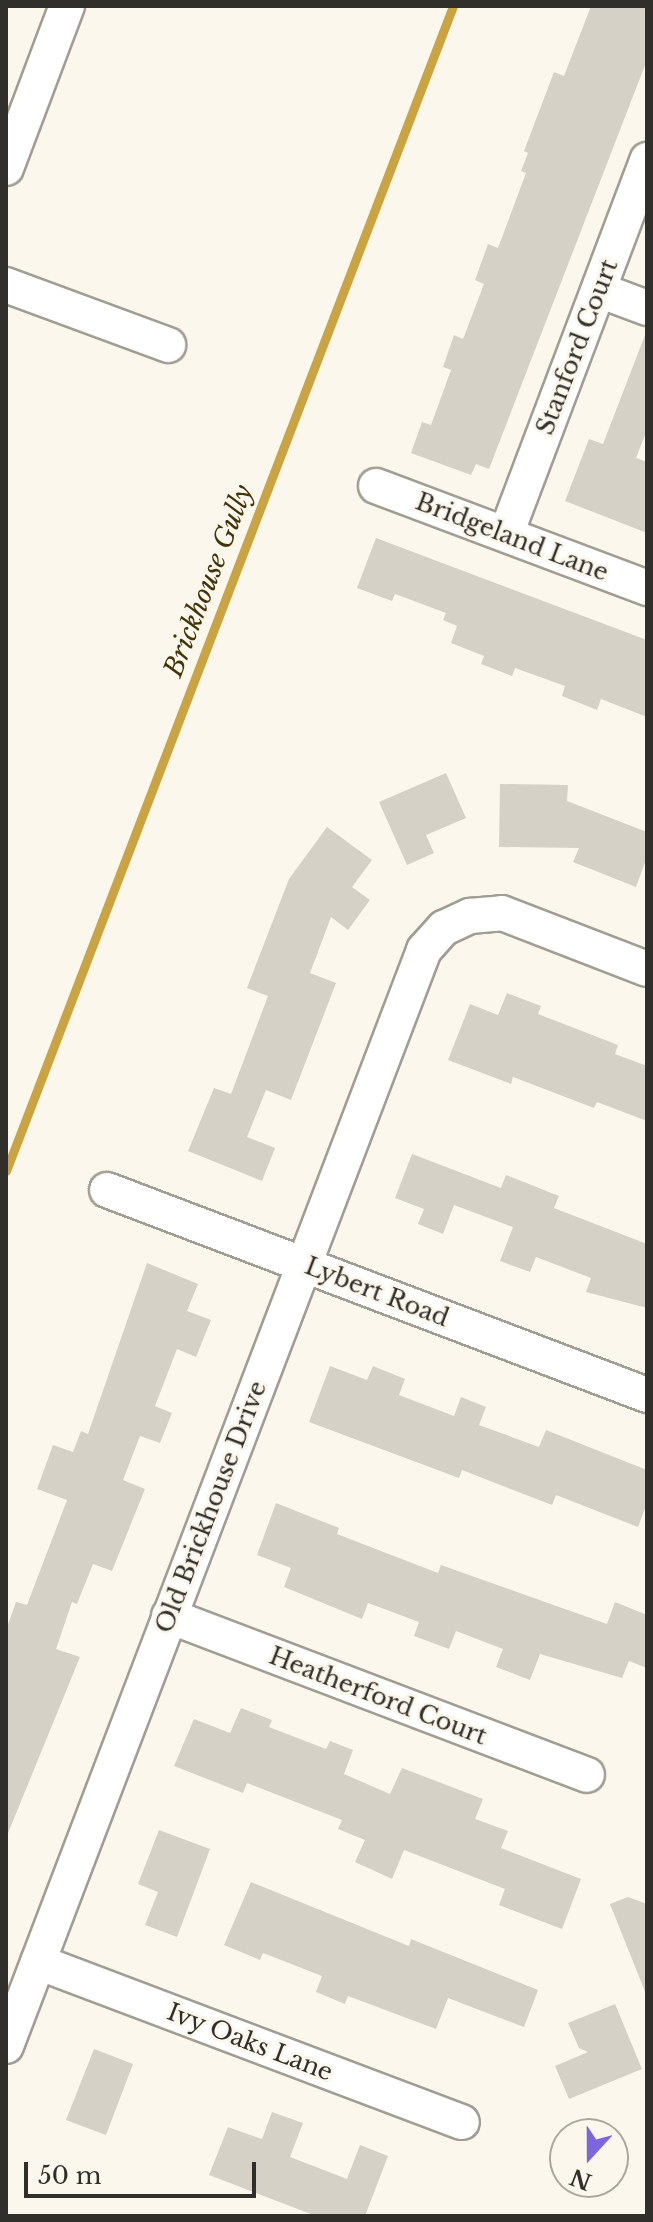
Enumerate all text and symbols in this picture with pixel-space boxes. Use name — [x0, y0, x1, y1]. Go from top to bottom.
street label: Stanford Court — [530, 255, 624, 439]
water label: Brickhouse Gully — [158, 481, 260, 681]
street label: Bridgeland Lane — [412, 487, 612, 587]
street label: Lybert Road — [301, 1251, 453, 1333]
street label: Old Brickhouse Drive — [150, 1377, 272, 1637]
street label: Heatherford Court — [265, 1641, 491, 1751]
street label: Ivy Oaks Lane — [163, 1997, 337, 2087]
north arrow — [549, 2118, 629, 2198]
scale bar — [28, 2146, 260, 2196]
text: 50 m — [38, 2161, 101, 2190]
text: N — [566, 2163, 595, 2195]

